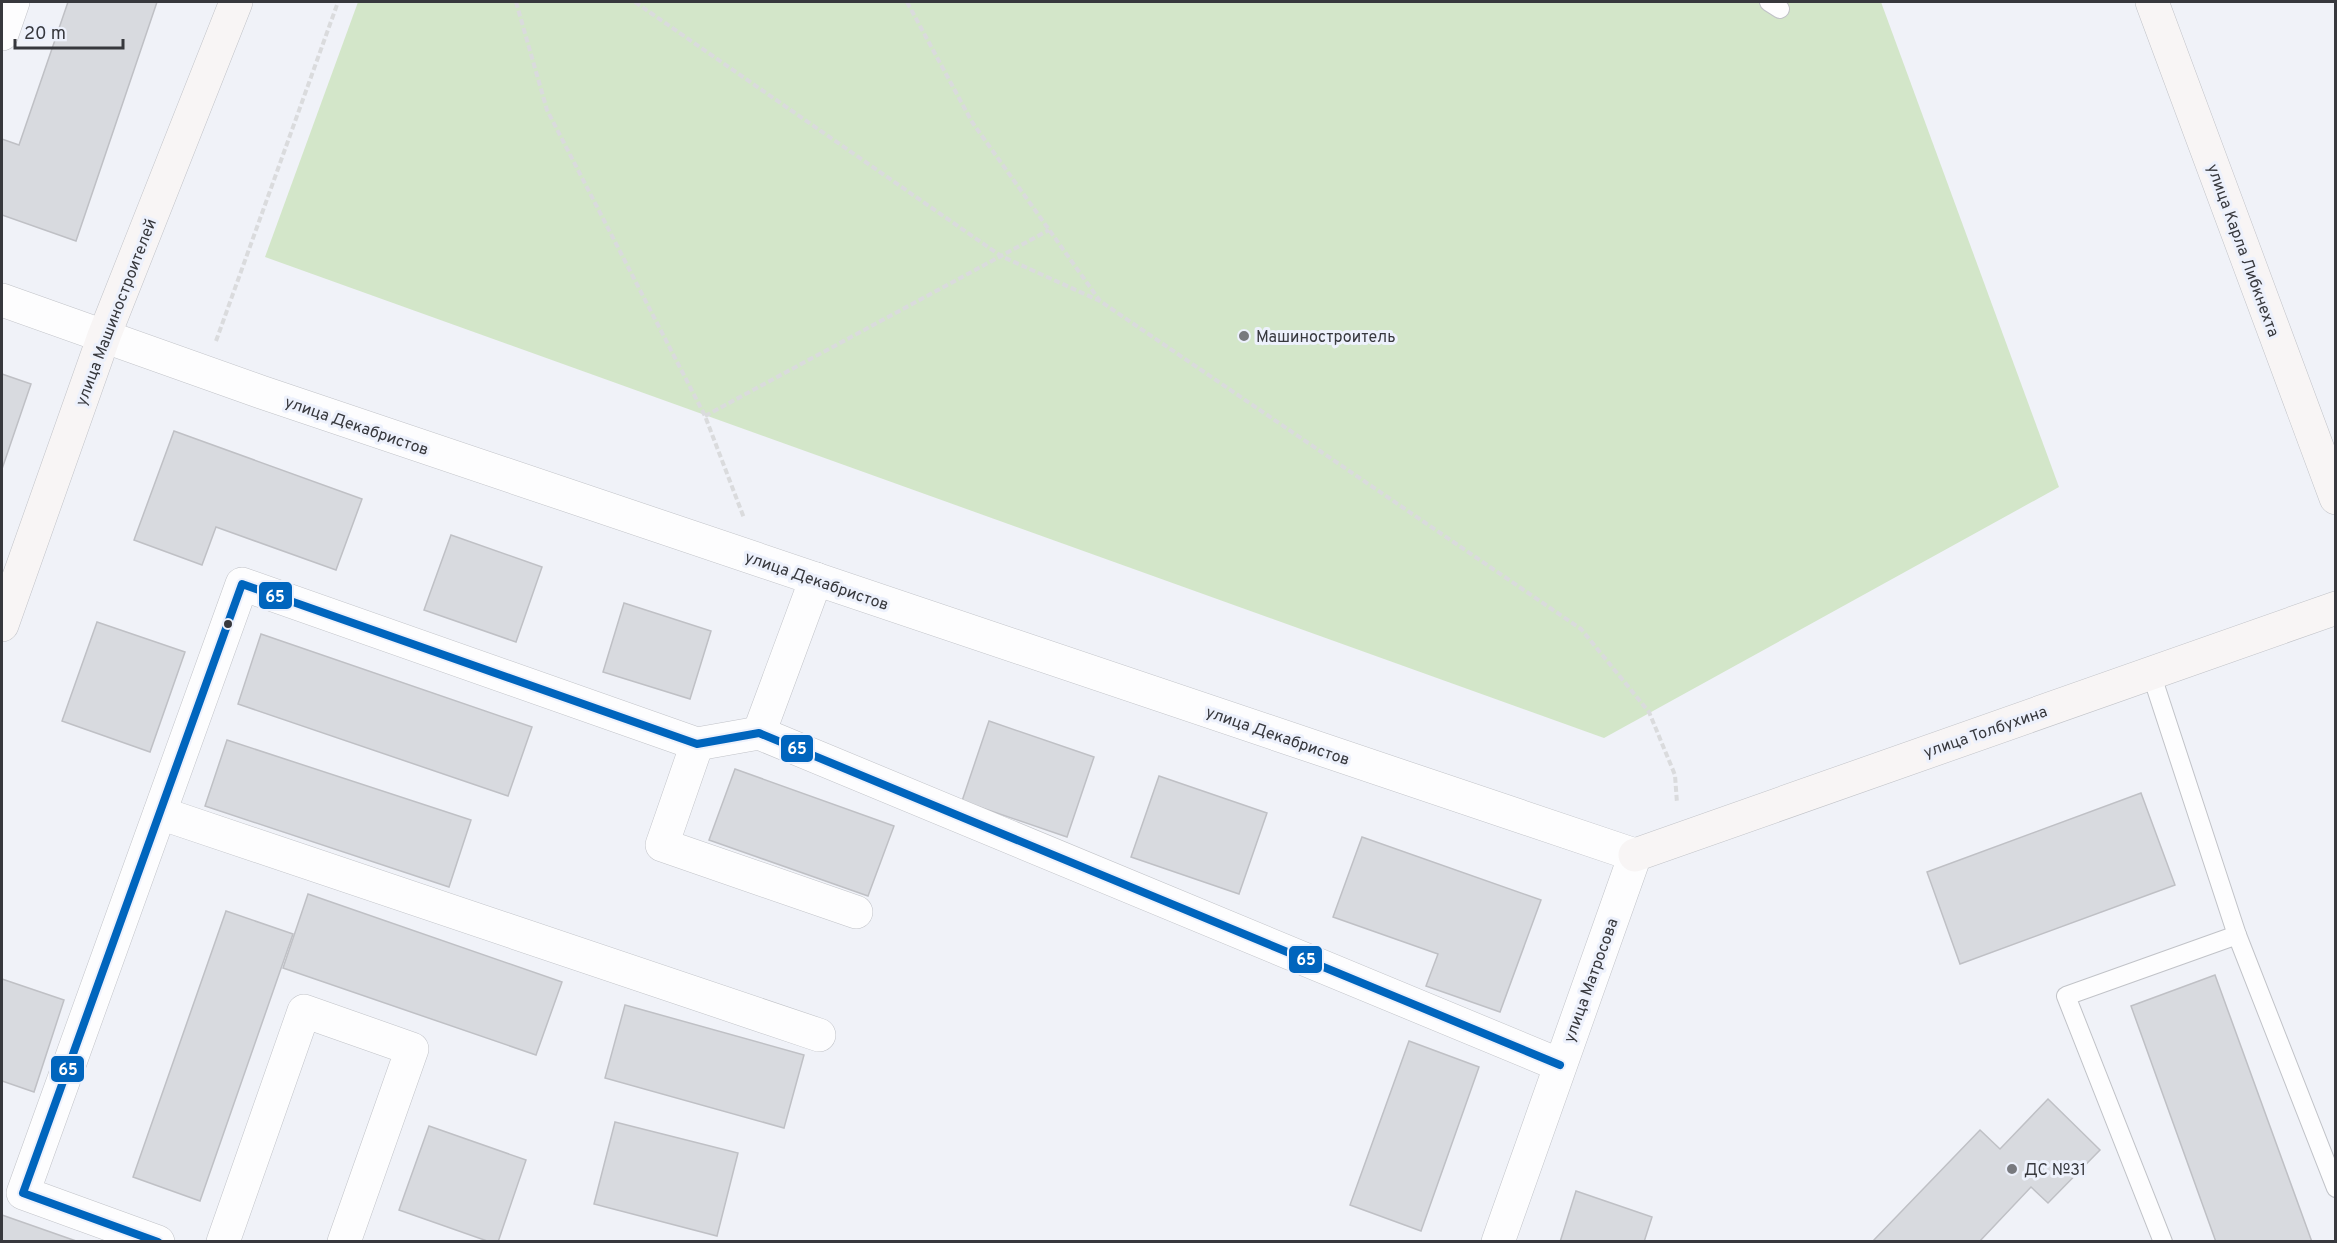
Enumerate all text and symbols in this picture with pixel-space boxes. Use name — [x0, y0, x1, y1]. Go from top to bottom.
scale bar — [15, 12, 123, 50]
text: 20 m — [24, 23, 66, 46]
street label: улица Карла Либкнехта — [2202, 162, 2283, 340]
street label: улица Машиностроителей — [72, 216, 162, 409]
place label: Машиностроитель — [1256, 328, 1395, 348]
marker: Машиностроитель — [1237, 329, 1251, 343]
street label: улица Декабристов — [282, 393, 431, 461]
street label: улица Декабристов — [742, 548, 891, 616]
line badge: 65 — [258, 581, 293, 610]
text: 65 — [265, 588, 285, 608]
unlabelled marker — [222, 618, 234, 630]
street label: улица Толбухина — [1921, 702, 2050, 763]
street label: улица Декабристов — [1203, 703, 1352, 771]
line badge: 65 — [780, 734, 814, 763]
text: 65 — [787, 740, 807, 760]
street label: улица Матросова — [1560, 916, 1624, 1046]
line badge: 65 — [1288, 945, 1323, 974]
text: 65 — [1296, 951, 1316, 971]
line badge: 65 — [50, 1055, 85, 1083]
text: 65 — [58, 1061, 78, 1081]
place label: ДС №31 — [2024, 1161, 2086, 1181]
marker: ДС №31 — [2005, 1162, 2019, 1176]

